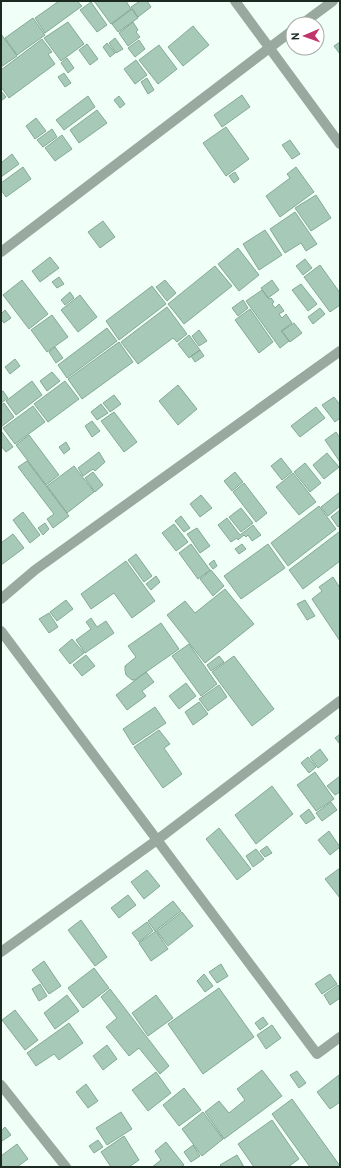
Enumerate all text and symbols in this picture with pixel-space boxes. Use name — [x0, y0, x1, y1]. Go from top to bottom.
north arrow — [285, 16, 325, 56]
text: N — [289, 32, 303, 41]

